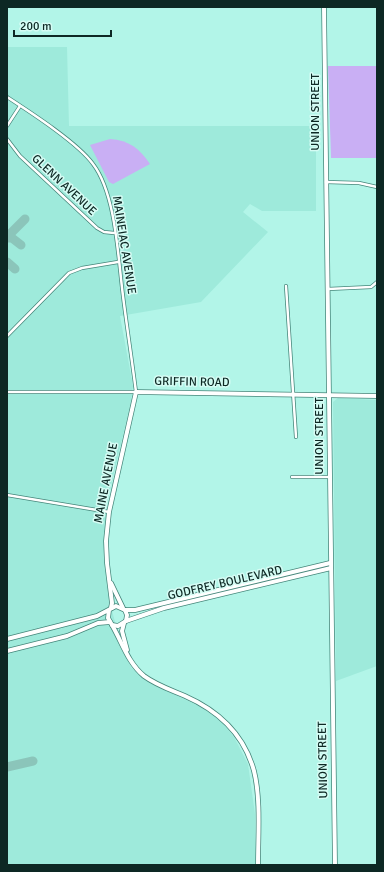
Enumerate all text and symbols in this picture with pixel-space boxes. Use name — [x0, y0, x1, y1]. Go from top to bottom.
scale bar — [14, 12, 111, 38]
text: 200 m — [20, 19, 52, 34]
street label: UNION STREET — [308, 73, 323, 151]
street label: GLENN AVENUE — [29, 151, 100, 219]
street label: MAINEIAC AVENUE — [109, 195, 139, 295]
street label: GRIFFIN ROAD — [154, 374, 230, 390]
street label: UNION STREET — [312, 397, 327, 475]
street label: MAINE AVENUE — [91, 441, 121, 524]
street label: GODFREY BOULEVARD — [166, 562, 284, 603]
street label: UNION STREET — [315, 721, 331, 799]

